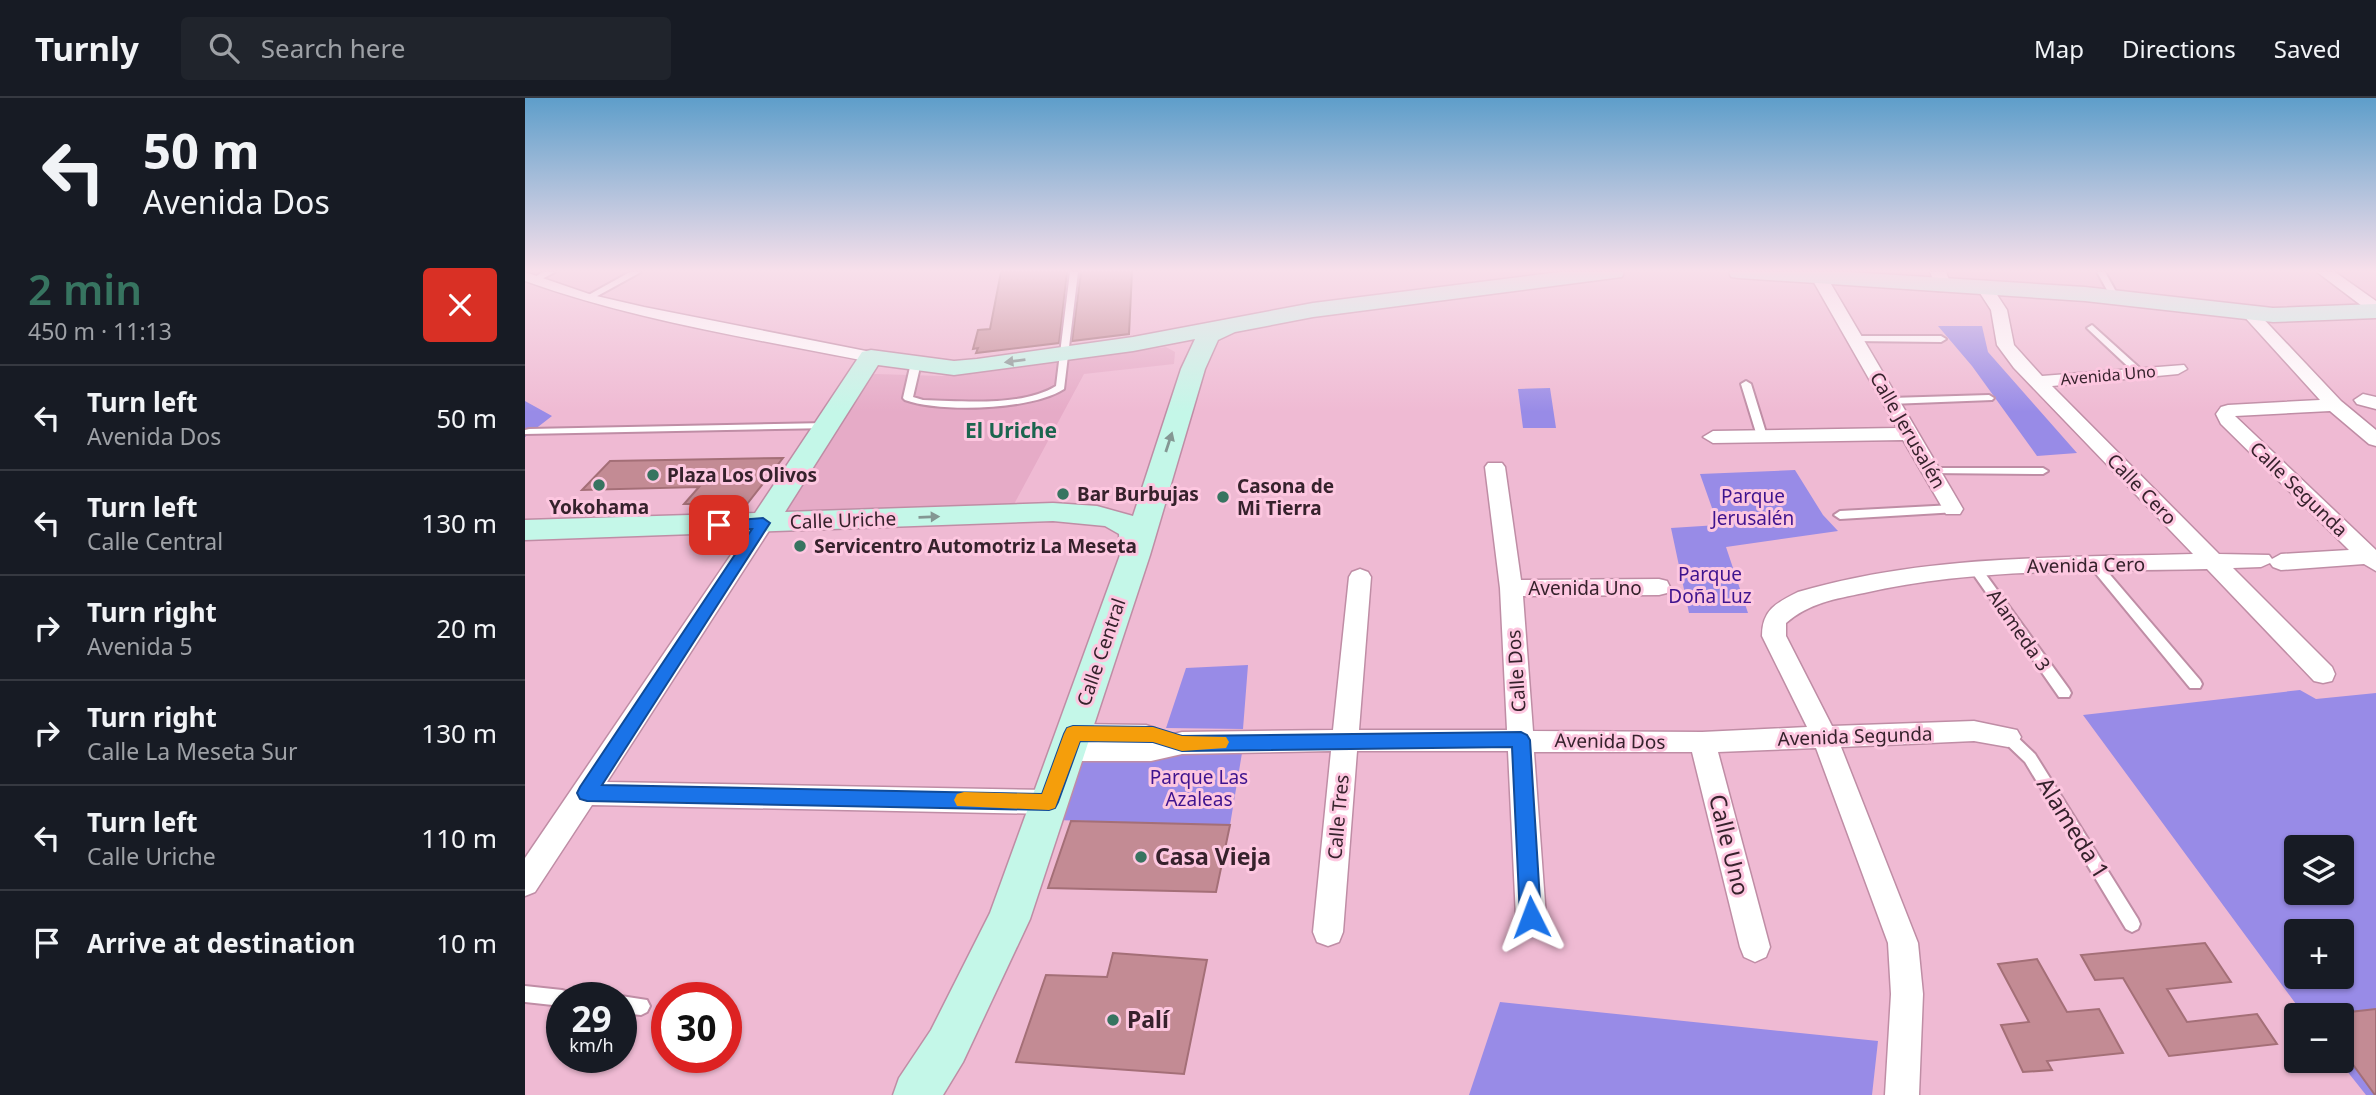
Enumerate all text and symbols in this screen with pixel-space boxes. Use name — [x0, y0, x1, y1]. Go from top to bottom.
search box — [181, 17, 671, 80]
text: Turnly — [35, 26, 139, 71]
icon: search — [205, 29, 243, 67]
text: Search here — [261, 30, 405, 66]
text: Map — [2034, 32, 2084, 65]
text: Directions — [2122, 32, 2236, 65]
text: Saved — [2274, 32, 2341, 65]
text: 50 m — [143, 117, 260, 183]
icon: left — [28, 126, 119, 217]
text: Avenida Dos — [143, 180, 330, 223]
text: 2 min — [28, 260, 142, 317]
button: close — [423, 268, 497, 342]
text: 450 m · 11:13 — [28, 315, 172, 347]
one-way arrow — [1004, 356, 1026, 367]
street label: Avenida Uno — [2059, 360, 2157, 390]
street label: Calle Jerusalén — [1864, 367, 1952, 493]
text: Turn left — [87, 384, 198, 420]
icon: left — [28, 399, 66, 437]
text: 50 m — [436, 400, 497, 436]
district label: El Uriche — [965, 416, 1057, 444]
text: Avenida Dos — [87, 420, 221, 452]
one-way arrow — [1165, 432, 1175, 453]
street label: Calle Segunda — [2244, 436, 2354, 542]
street label: Calle Cero — [2101, 448, 2183, 530]
place label: Plaza Los Olivos — [667, 462, 817, 488]
marker: Plaza Los Olivos — [645, 467, 661, 483]
place label: Casona de Mi Tierra — [1237, 473, 1334, 521]
marker: Yokohama — [591, 477, 607, 493]
place label: Bar Burbujas — [1077, 481, 1199, 507]
park label: Parque Jerusalén — [1710, 483, 1794, 531]
marker: Bar Burbujas — [1055, 486, 1071, 502]
text: Turn left — [87, 489, 198, 525]
marker: Casona de Mi Tierra — [1215, 489, 1231, 505]
place label: Yokohama — [549, 494, 649, 520]
pin — [689, 495, 749, 555]
icon: left — [28, 504, 66, 542]
text: 130 m — [421, 505, 497, 541]
street label: Calle Uriche — [789, 505, 897, 535]
icon: arrive — [700, 506, 738, 544]
one-way arrow — [918, 511, 940, 522]
text: Calle Central — [87, 525, 223, 557]
place label: Servicentro Automotriz La Meseta — [814, 533, 1137, 559]
marker: Servicentro Automotriz La Meseta — [792, 538, 808, 554]
street label: Avenida Cero — [2027, 551, 2145, 579]
park label: Parque Doña Luz — [1668, 561, 1752, 609]
street label: Avenida Uno — [1528, 575, 1642, 601]
street label: Alameda 3 — [1981, 584, 2057, 676]
text: Turn right — [87, 594, 217, 630]
street label: Calle Central — [1070, 595, 1132, 709]
icon: right — [28, 609, 66, 647]
text: 20 m — [436, 610, 497, 646]
street label: Calle Dos — [1500, 629, 1532, 713]
text: Avenida 5 — [87, 630, 193, 662]
text: Turn right — [87, 699, 217, 735]
icon: right — [28, 714, 66, 752]
text: 130 m — [421, 715, 497, 751]
street label: Avenida Segunda — [1777, 720, 1933, 752]
street label: Avenida Dos — [1554, 727, 1666, 755]
text: Calle La Meseta Sur — [87, 735, 298, 767]
park label: Parque Las Azaleas — [1150, 764, 1248, 812]
street label: Alameda 1 — [2030, 771, 2118, 884]
street label: Calle Tres — [1321, 774, 1355, 860]
street label: Calle Uno — [1702, 791, 1758, 899]
text: Turn left — [87, 804, 198, 840]
icon: left — [28, 819, 66, 857]
text: 110 m — [421, 820, 497, 856]
map controls — [2284, 835, 2354, 1073]
button: layers — [2284, 835, 2354, 905]
text: Calle Uriche — [87, 840, 216, 872]
place label: Casa Vieja — [1155, 840, 1271, 872]
marker: Casa Vieja — [1133, 849, 1149, 865]
position arrow — [1494, 880, 1568, 954]
button: + — [2284, 919, 2354, 989]
icon: arrive — [28, 924, 66, 962]
text: Arrive at destination — [87, 925, 356, 961]
text: 10 m — [436, 925, 497, 961]
speed limit sign: 30 — [651, 982, 742, 1073]
text: 29 — [571, 995, 612, 1042]
place label: Palí — [1127, 1003, 1171, 1035]
button: − — [2284, 1003, 2354, 1073]
marker: Palí — [1105, 1012, 1121, 1028]
text: km/h — [569, 1033, 614, 1057]

